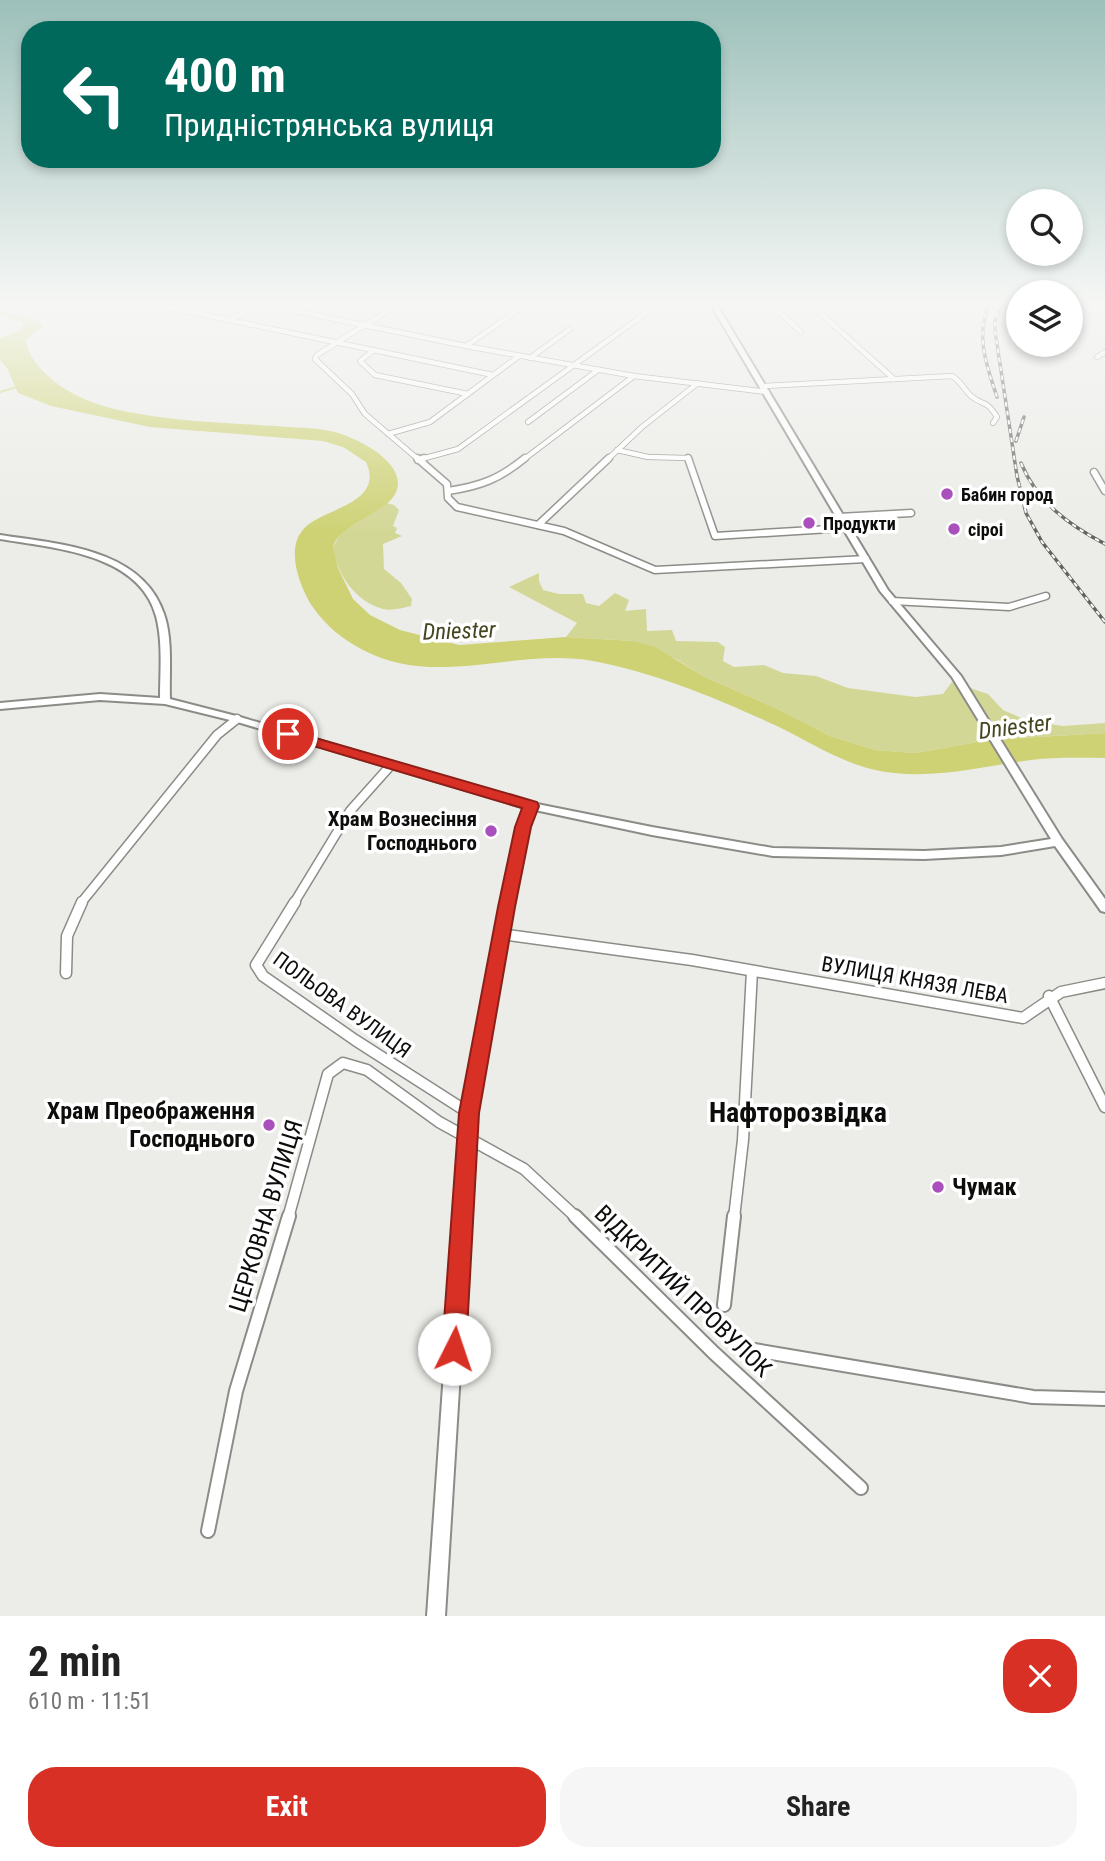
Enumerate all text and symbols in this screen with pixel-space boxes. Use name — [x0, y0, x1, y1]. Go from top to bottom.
text: 400 m — [164, 47, 286, 104]
icon: left — [49, 49, 140, 140]
text: Придністрянська вулиця — [164, 106, 494, 144]
map controls — [1006, 189, 1083, 357]
button: search — [1006, 189, 1083, 266]
button: layers — [1006, 280, 1083, 357]
place label: Бабин город — [961, 484, 1053, 505]
marker: Бабин город — [939, 486, 955, 502]
place label: Продукти — [823, 513, 896, 534]
marker: Продукти — [801, 515, 817, 531]
place label: сіроі — [968, 519, 1003, 540]
marker: сіроі — [946, 521, 962, 537]
water label: Dniester — [422, 616, 497, 646]
pin — [258, 704, 318, 764]
water label: Dniester — [977, 709, 1054, 745]
icon: arrive — [269, 715, 307, 753]
place label: Храм Вознесіння Господнього — [328, 807, 477, 855]
marker: Храм Вознесіння Господнього — [483, 823, 499, 839]
street label: ПОЛЬОВА ВУЛИЦЯ — [268, 947, 416, 1063]
street label: ВУЛИЦЯ КНЯЗЯ ЛЕВА — [820, 952, 1010, 1008]
district label: Нафторозвідка — [709, 1096, 887, 1129]
place label: Храм Преображення Господнього — [47, 1097, 255, 1153]
street label: ЦЕРКОВНА ВУЛИЦЯ — [223, 1116, 309, 1316]
marker: Храм Преображення Господнього — [261, 1117, 277, 1133]
place label: Чумак — [952, 1173, 1017, 1201]
marker: Чумак — [930, 1179, 946, 1195]
street label: ВІДКРИТИЙ ПРОВУЛОК — [589, 1199, 778, 1383]
position arrow — [417, 1312, 491, 1386]
text: 2 min — [28, 1637, 121, 1686]
button: close — [1003, 1639, 1077, 1713]
text: 610 m · 11:51 — [28, 1688, 152, 1715]
button: Exit — [28, 1767, 546, 1847]
button: Share — [560, 1767, 1077, 1847]

